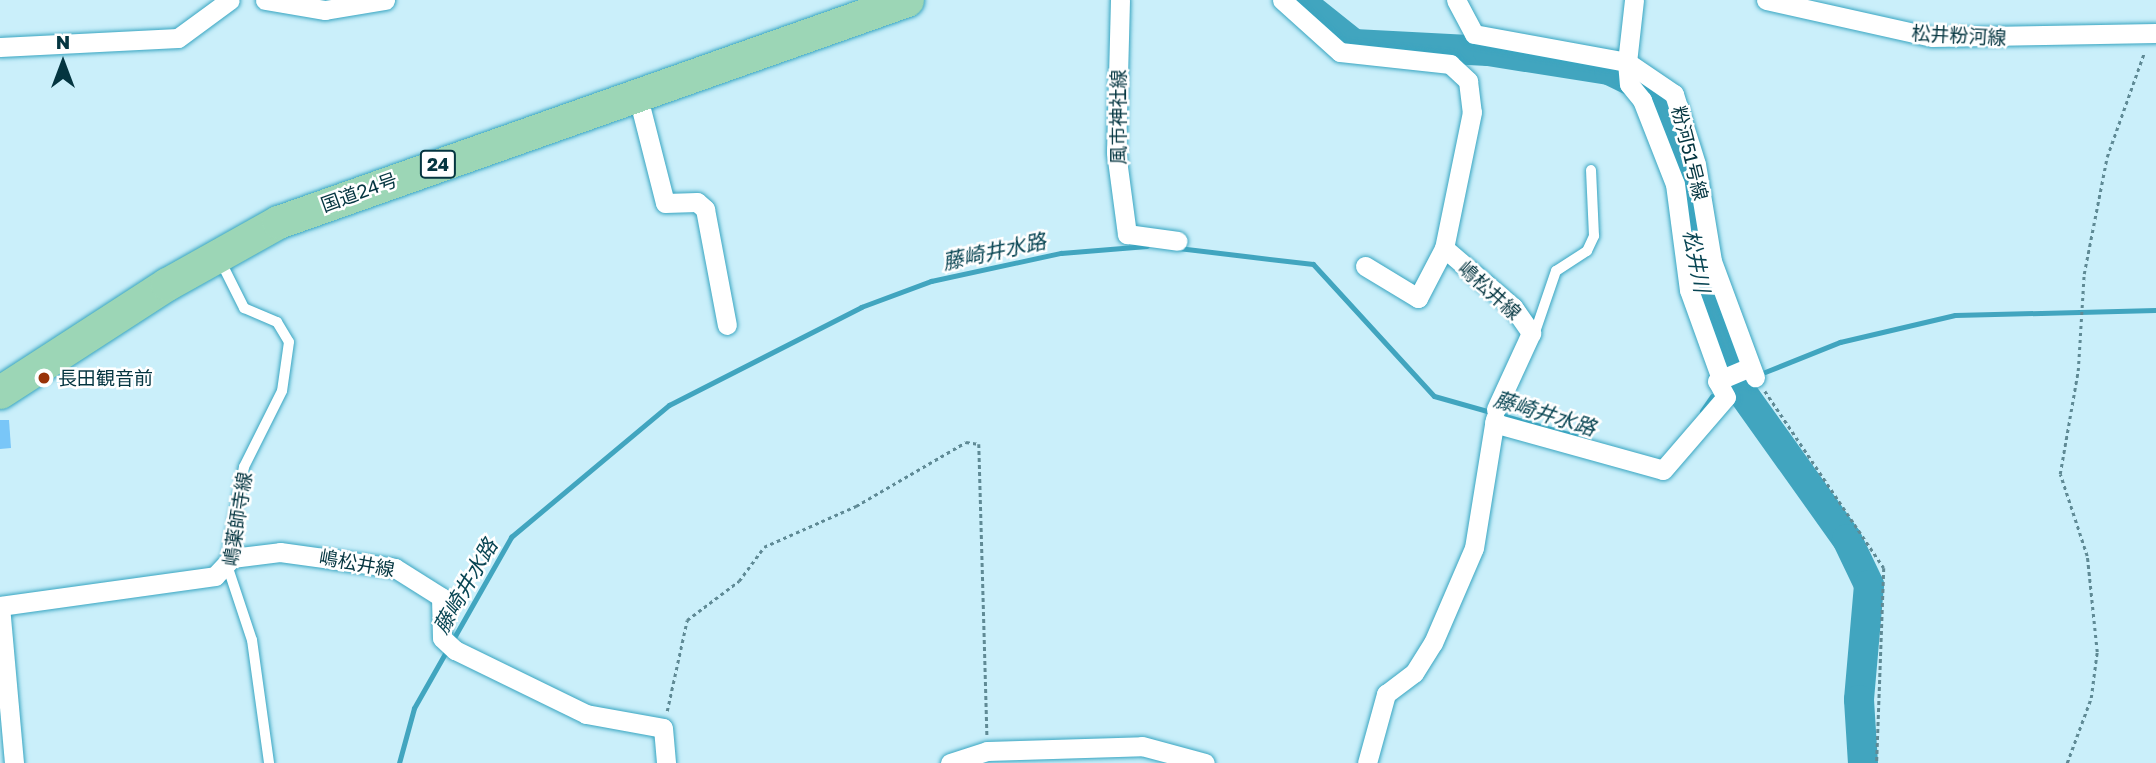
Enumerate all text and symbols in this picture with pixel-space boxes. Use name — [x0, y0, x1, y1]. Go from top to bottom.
street label: 松井粉河線 — [1911, 21, 2007, 49]
north arrow — [28, 28, 98, 98]
text: N — [56, 30, 70, 53]
street label: 風市神社線 — [1107, 70, 1129, 164]
street label: 粉河51号線 — [1667, 104, 1713, 202]
road number: 24 — [419, 149, 457, 178]
street label: 国道24号 — [318, 168, 400, 216]
water label: 藤崎井水路 — [940, 228, 1048, 274]
water label: 松井川 — [1679, 228, 1715, 294]
street label: 嶋松井線 — [1454, 256, 1526, 324]
place label: 長田観音前 — [58, 367, 153, 389]
marker: 長田観音前 — [36, 370, 52, 386]
water label: 藤崎井水路 — [1491, 386, 1599, 440]
street label: 嶋薬師寺線 — [218, 470, 256, 568]
water label: 藤崎井水路 — [428, 534, 502, 638]
street label: 嶋松井線 — [318, 545, 396, 581]

